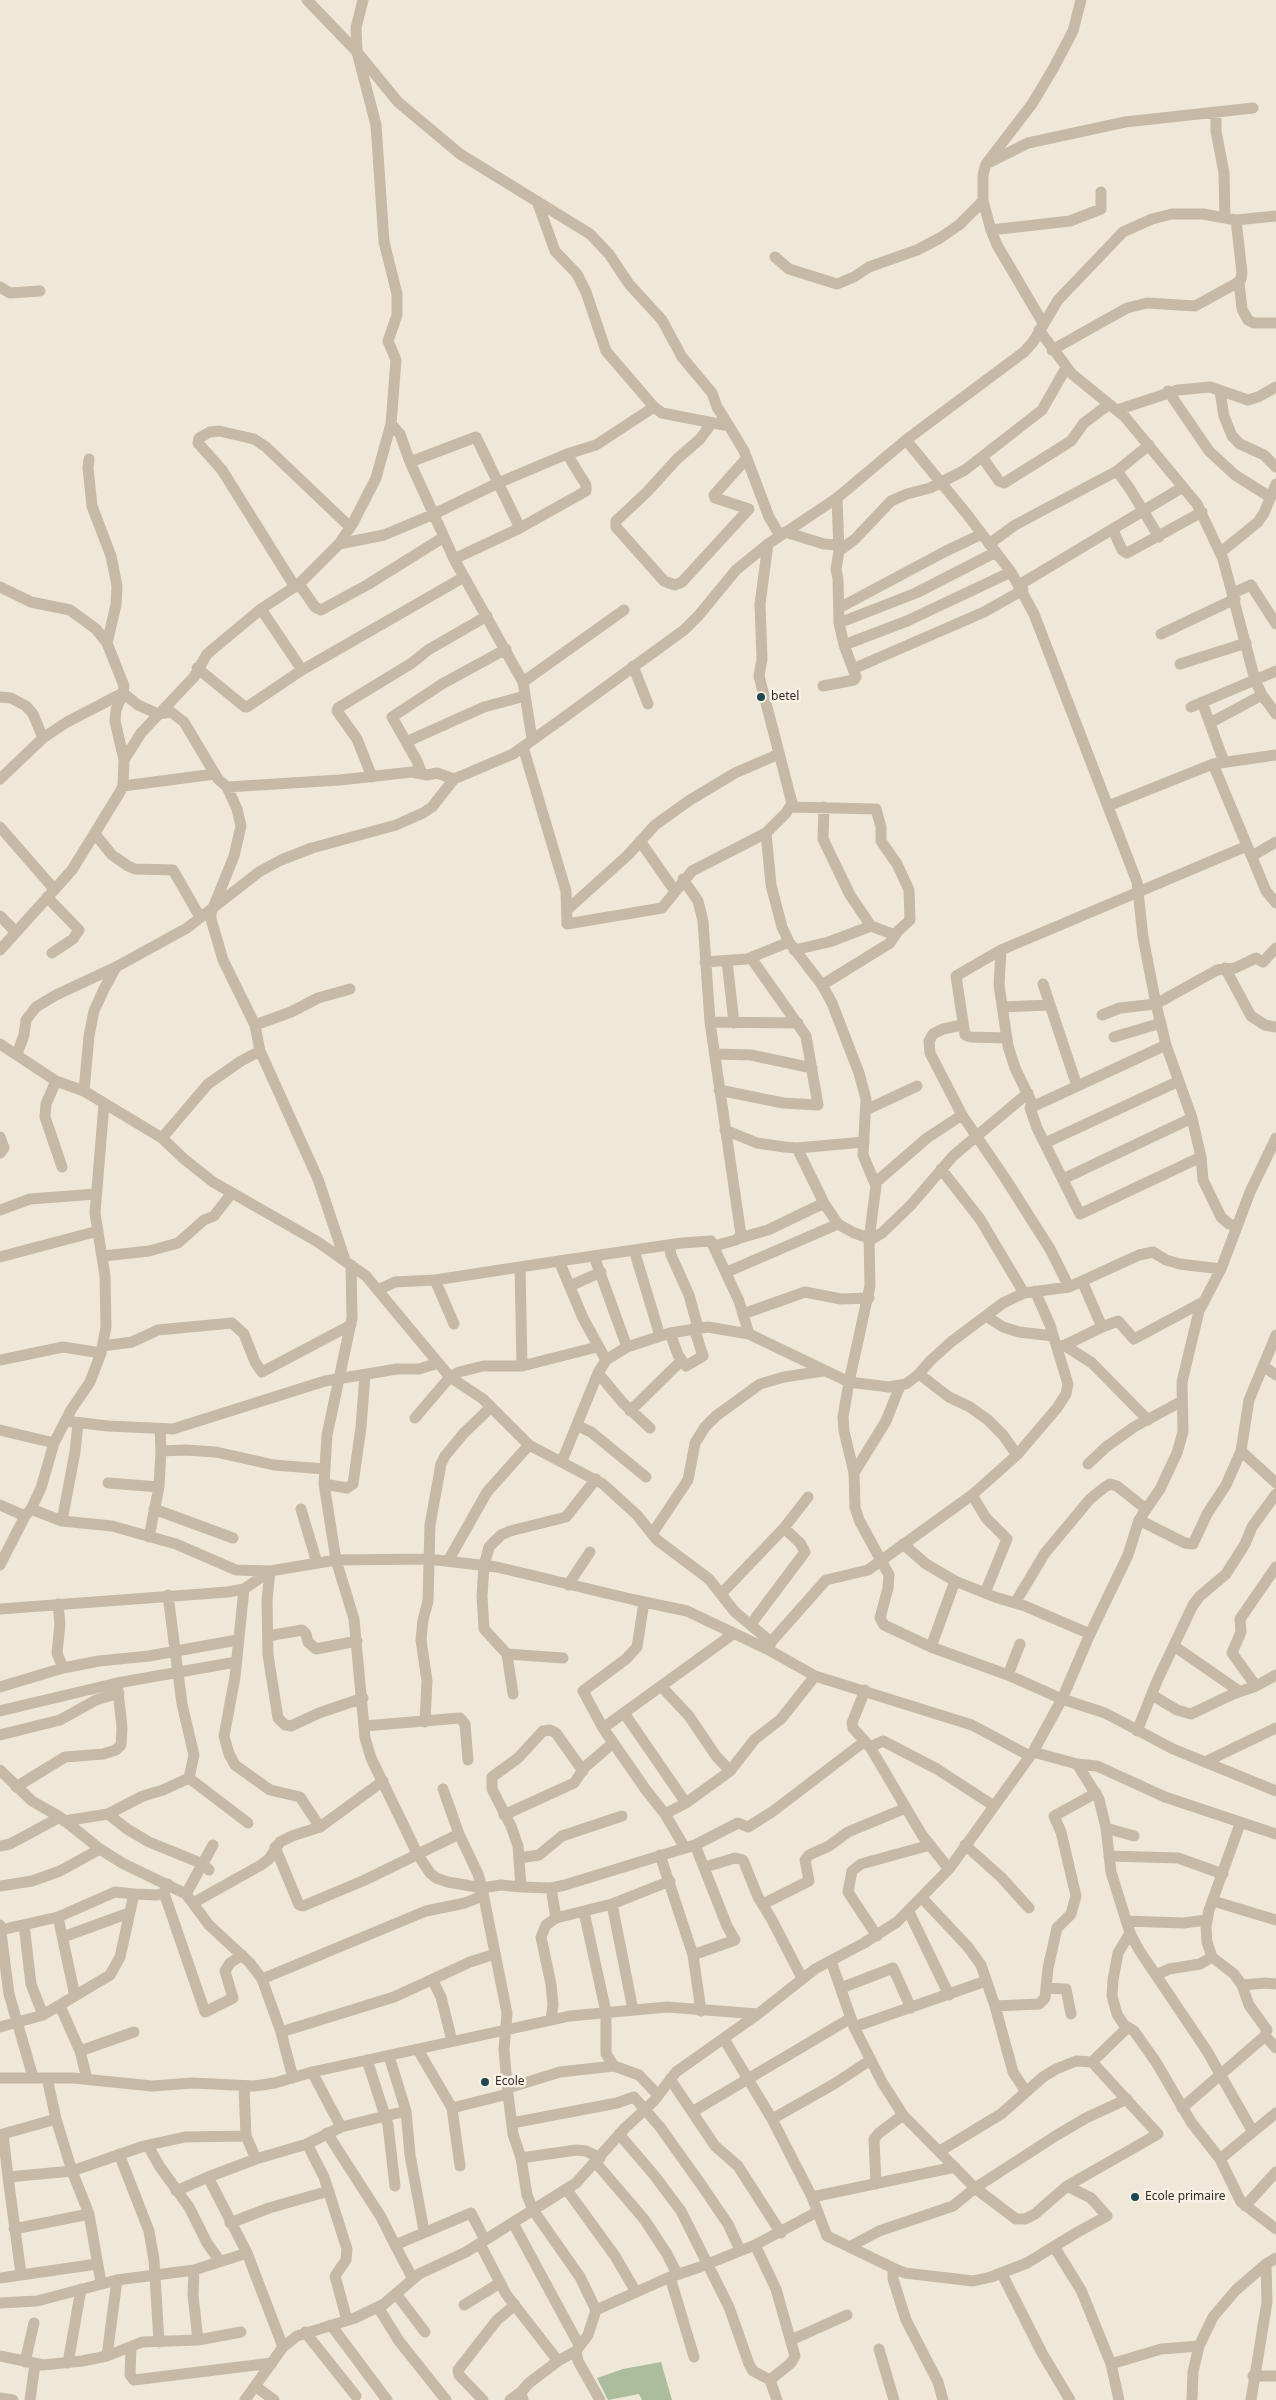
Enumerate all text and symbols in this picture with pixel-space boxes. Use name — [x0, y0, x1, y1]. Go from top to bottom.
place label: betel — [771, 690, 799, 704]
marker: betel — [755, 691, 767, 703]
place label: Ecole — [495, 2075, 525, 2089]
marker: Ecole — [479, 2076, 491, 2088]
place label: Ecole primaire — [1145, 2190, 1226, 2204]
marker: Ecole primaire — [1129, 2191, 1141, 2203]

